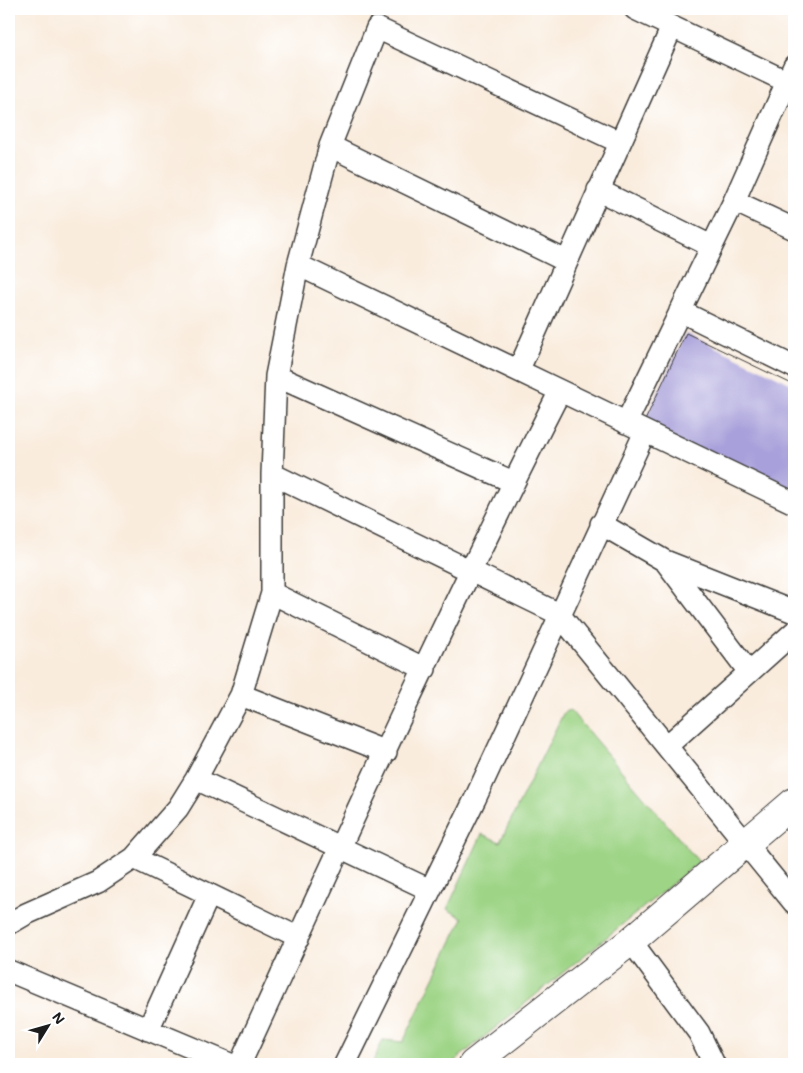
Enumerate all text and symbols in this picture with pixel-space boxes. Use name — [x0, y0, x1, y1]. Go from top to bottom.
north arrow — [22, 1000, 72, 1050]
text: N — [48, 1008, 70, 1028]

